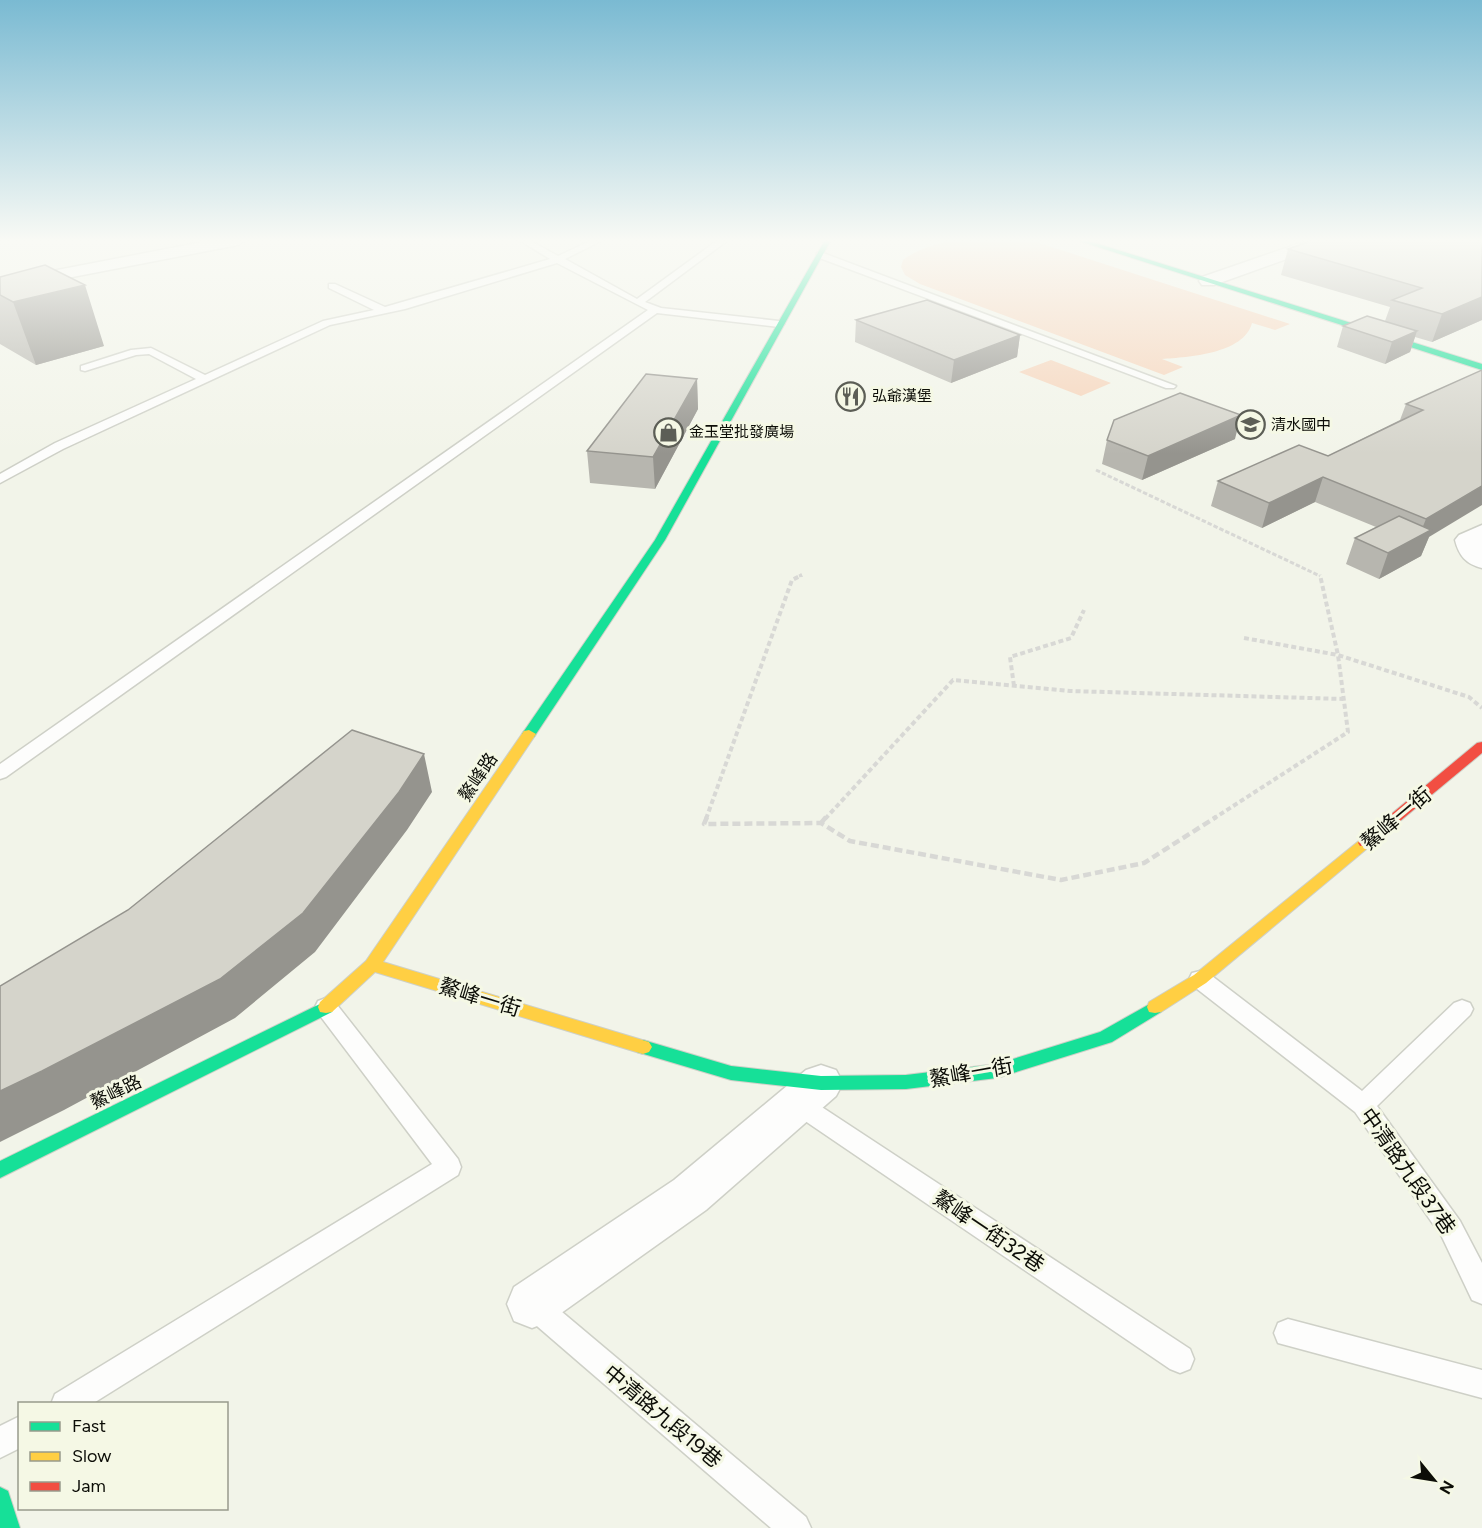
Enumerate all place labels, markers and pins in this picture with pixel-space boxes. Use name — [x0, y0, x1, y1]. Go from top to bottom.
restaurant icon: 弘爺漢堡 — [835, 380, 867, 412]
place label: 弘爺漢堡 — [872, 387, 932, 405]
school or university icon: 清水國中 — [1234, 409, 1266, 441]
shop icon: 金玉堂批發廣場 — [652, 416, 684, 448]
place label: 清水國中 — [1271, 416, 1331, 434]
place label: 金玉堂批發廣場 — [689, 423, 794, 441]

